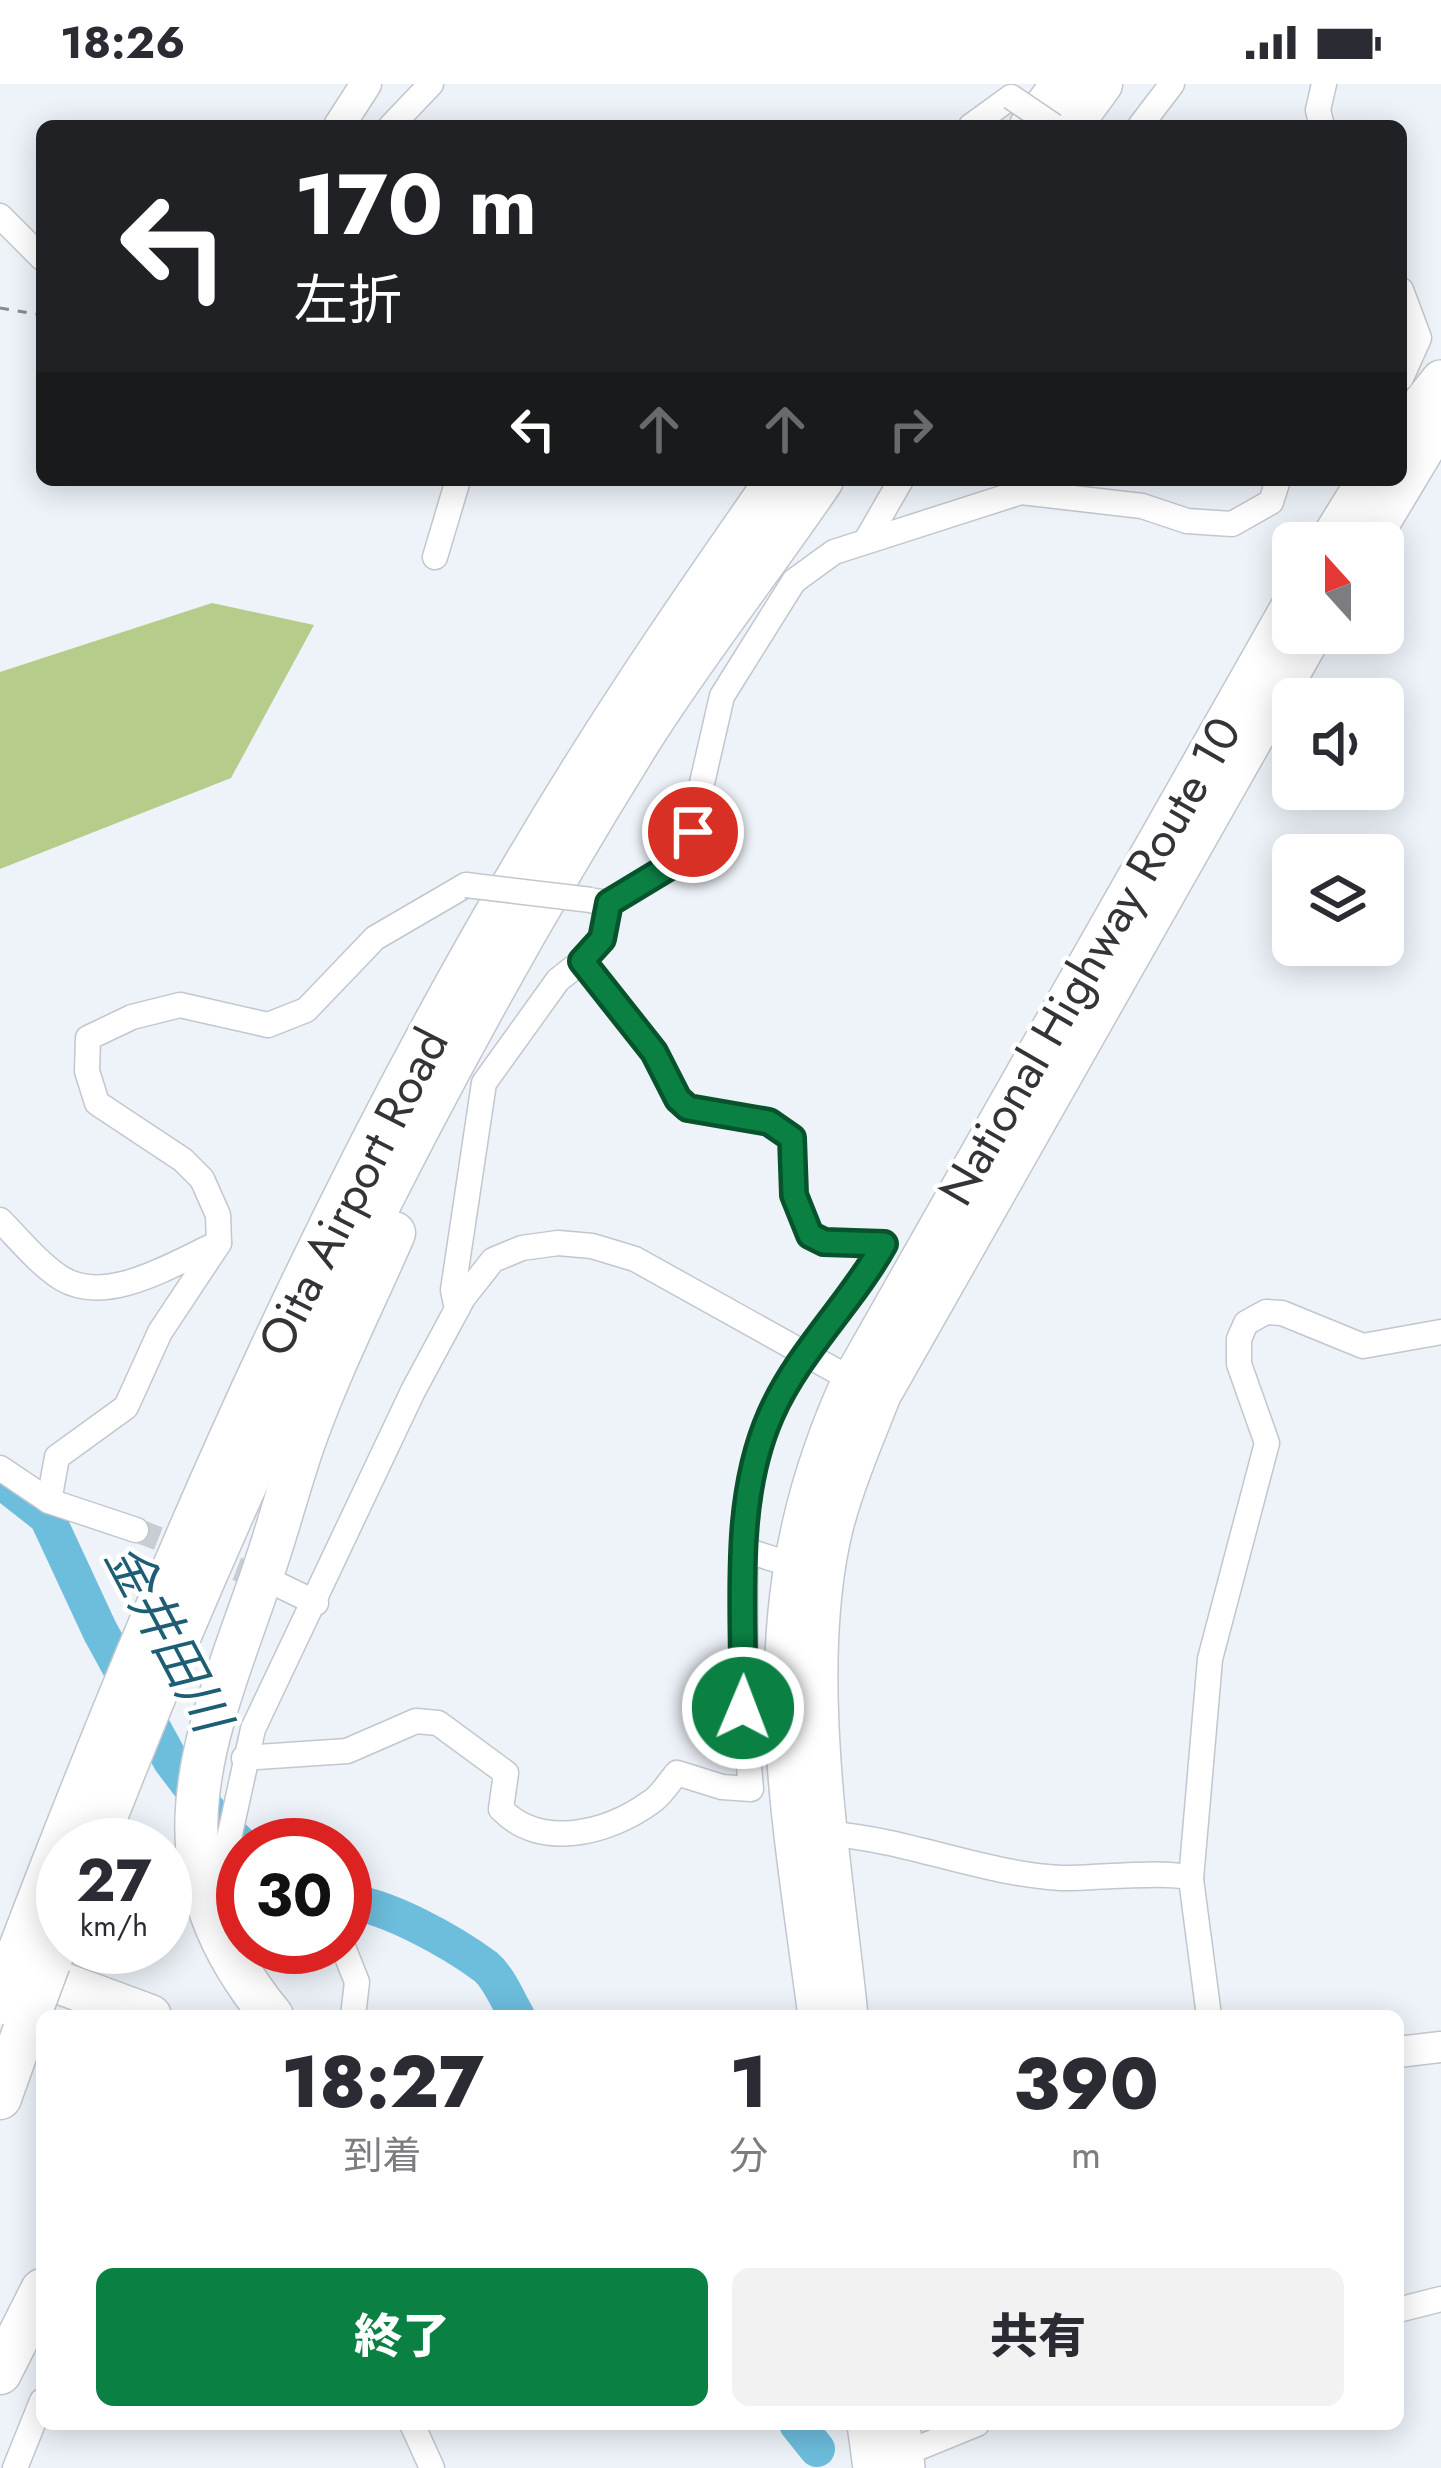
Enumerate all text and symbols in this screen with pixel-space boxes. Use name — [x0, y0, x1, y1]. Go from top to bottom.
text: 18:26 — [60, 10, 185, 75]
text: 170 m — [294, 144, 537, 266]
icon: left — [96, 168, 252, 324]
text: 左折 — [294, 261, 402, 339]
icon: left — [500, 396, 566, 462]
icon: ahead — [626, 396, 692, 462]
icon: ahead — [752, 396, 818, 462]
icon: right — [878, 396, 944, 462]
north arrow — [1272, 522, 1404, 654]
map controls — [1272, 522, 1404, 966]
button: sound — [1272, 678, 1404, 810]
street label: National Highway Route 10 — [922, 704, 1258, 1218]
pin — [642, 781, 744, 883]
icon: arrive — [660, 799, 726, 865]
button: layers — [1272, 834, 1404, 966]
street label: Oita Airport Road — [241, 1016, 465, 1368]
water label: 金井田川 — [87, 1530, 251, 1749]
position arrow — [680, 1645, 806, 1771]
speed limit sign: 30 — [216, 1818, 372, 1974]
text: 27 — [76, 1837, 152, 1924]
text: km/h — [80, 1904, 148, 1947]
text: 18:27 — [281, 2030, 484, 2134]
text: 1 — [730, 2030, 768, 2134]
text: 390 — [1013, 2032, 1159, 2136]
text: m — [1071, 2126, 1101, 2183]
text: 到着 — [344, 2127, 422, 2184]
text: 分 — [729, 2127, 768, 2184]
button: 終了 — [96, 2268, 708, 2406]
button: 共有 — [732, 2268, 1344, 2406]

